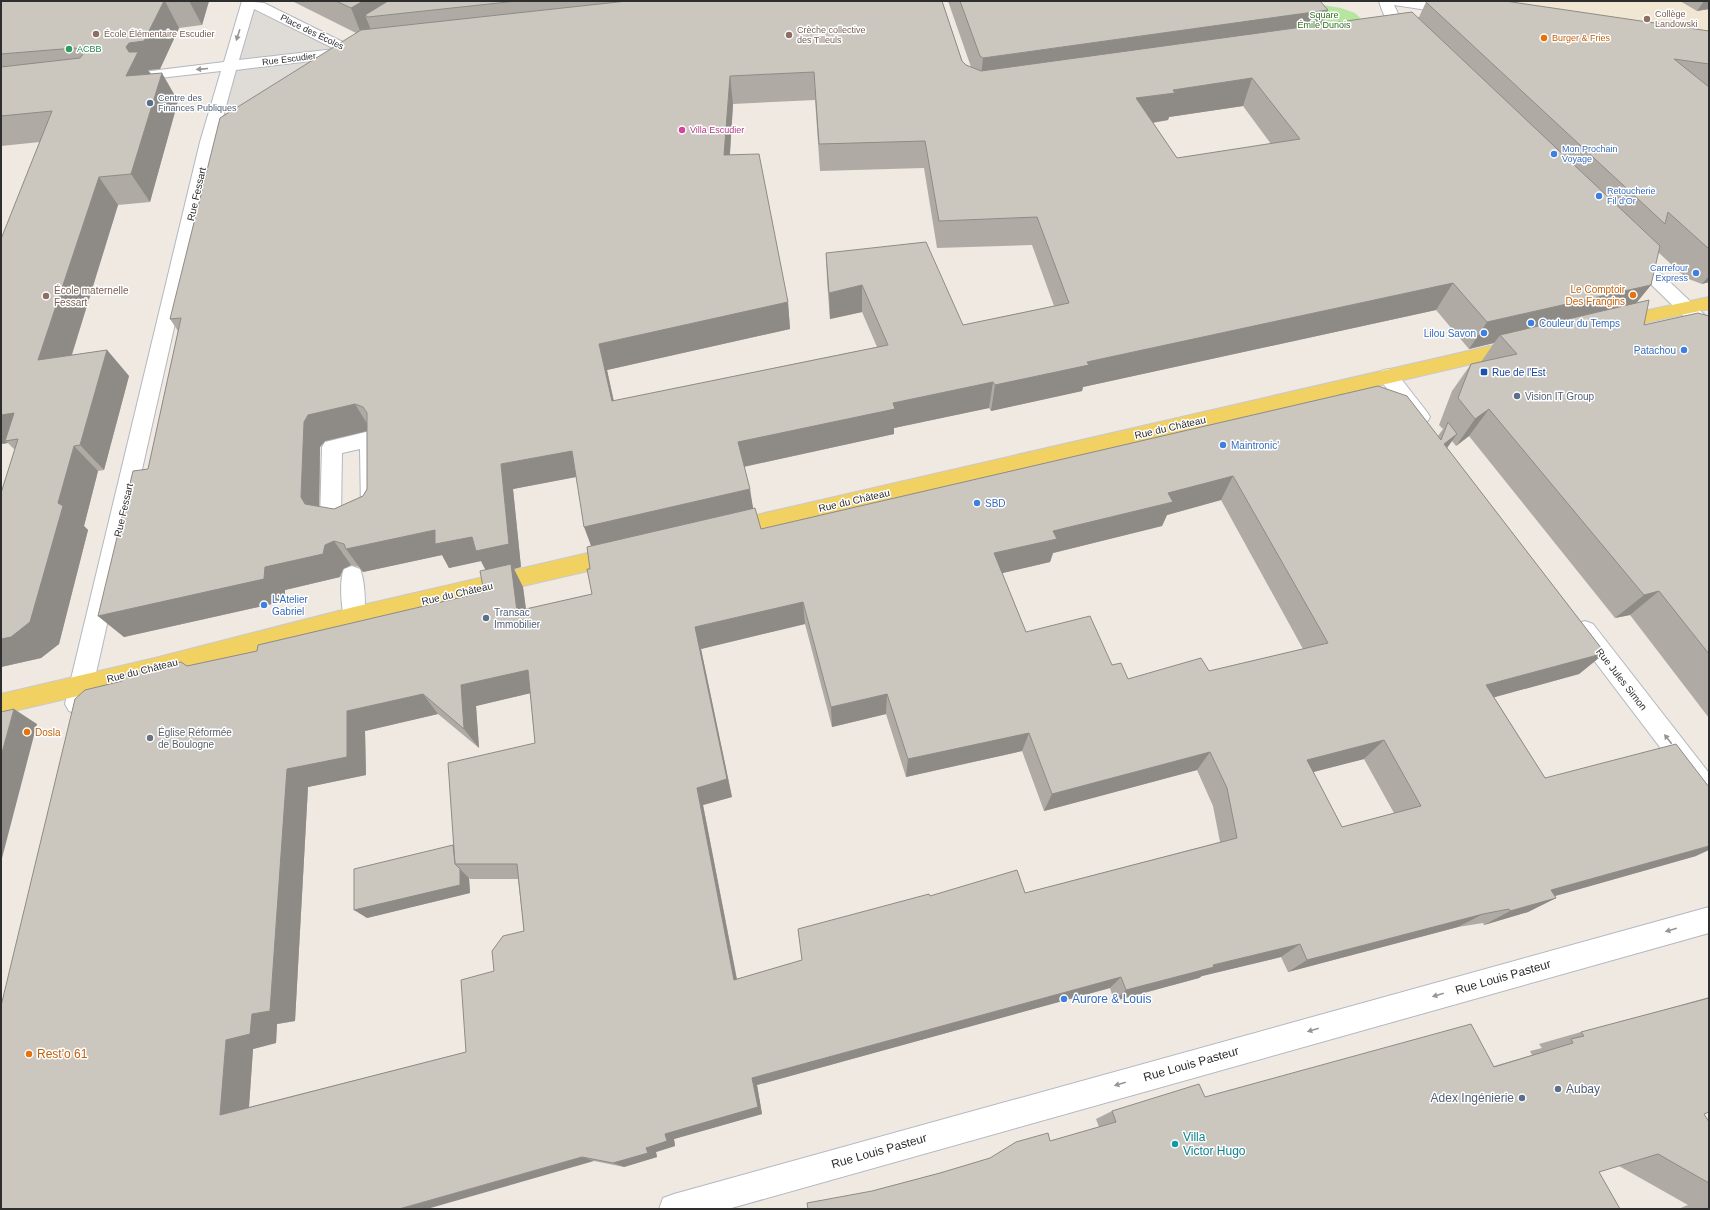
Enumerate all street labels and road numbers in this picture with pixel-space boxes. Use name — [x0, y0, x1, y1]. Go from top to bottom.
street label: Place des Écoles — [279, 12, 346, 52]
street label: Rue Escudier — [262, 51, 316, 67]
street label: Rue Fessart — [185, 166, 208, 222]
street label: Rue du Château — [1133, 414, 1207, 441]
street label: Rue Fessart — [112, 482, 135, 538]
street label: Rue du Château — [817, 487, 891, 514]
street label: Rue du Château — [420, 580, 494, 607]
street label: Rue Jules Simon — [1594, 646, 1649, 712]
street label: Rue du Château — [105, 656, 179, 685]
street label: Rue Louis Pasteur — [1454, 957, 1552, 997]
street label: Rue Louis Pasteur — [1142, 1044, 1240, 1084]
street label: Rue Louis Pasteur — [830, 1131, 928, 1171]

